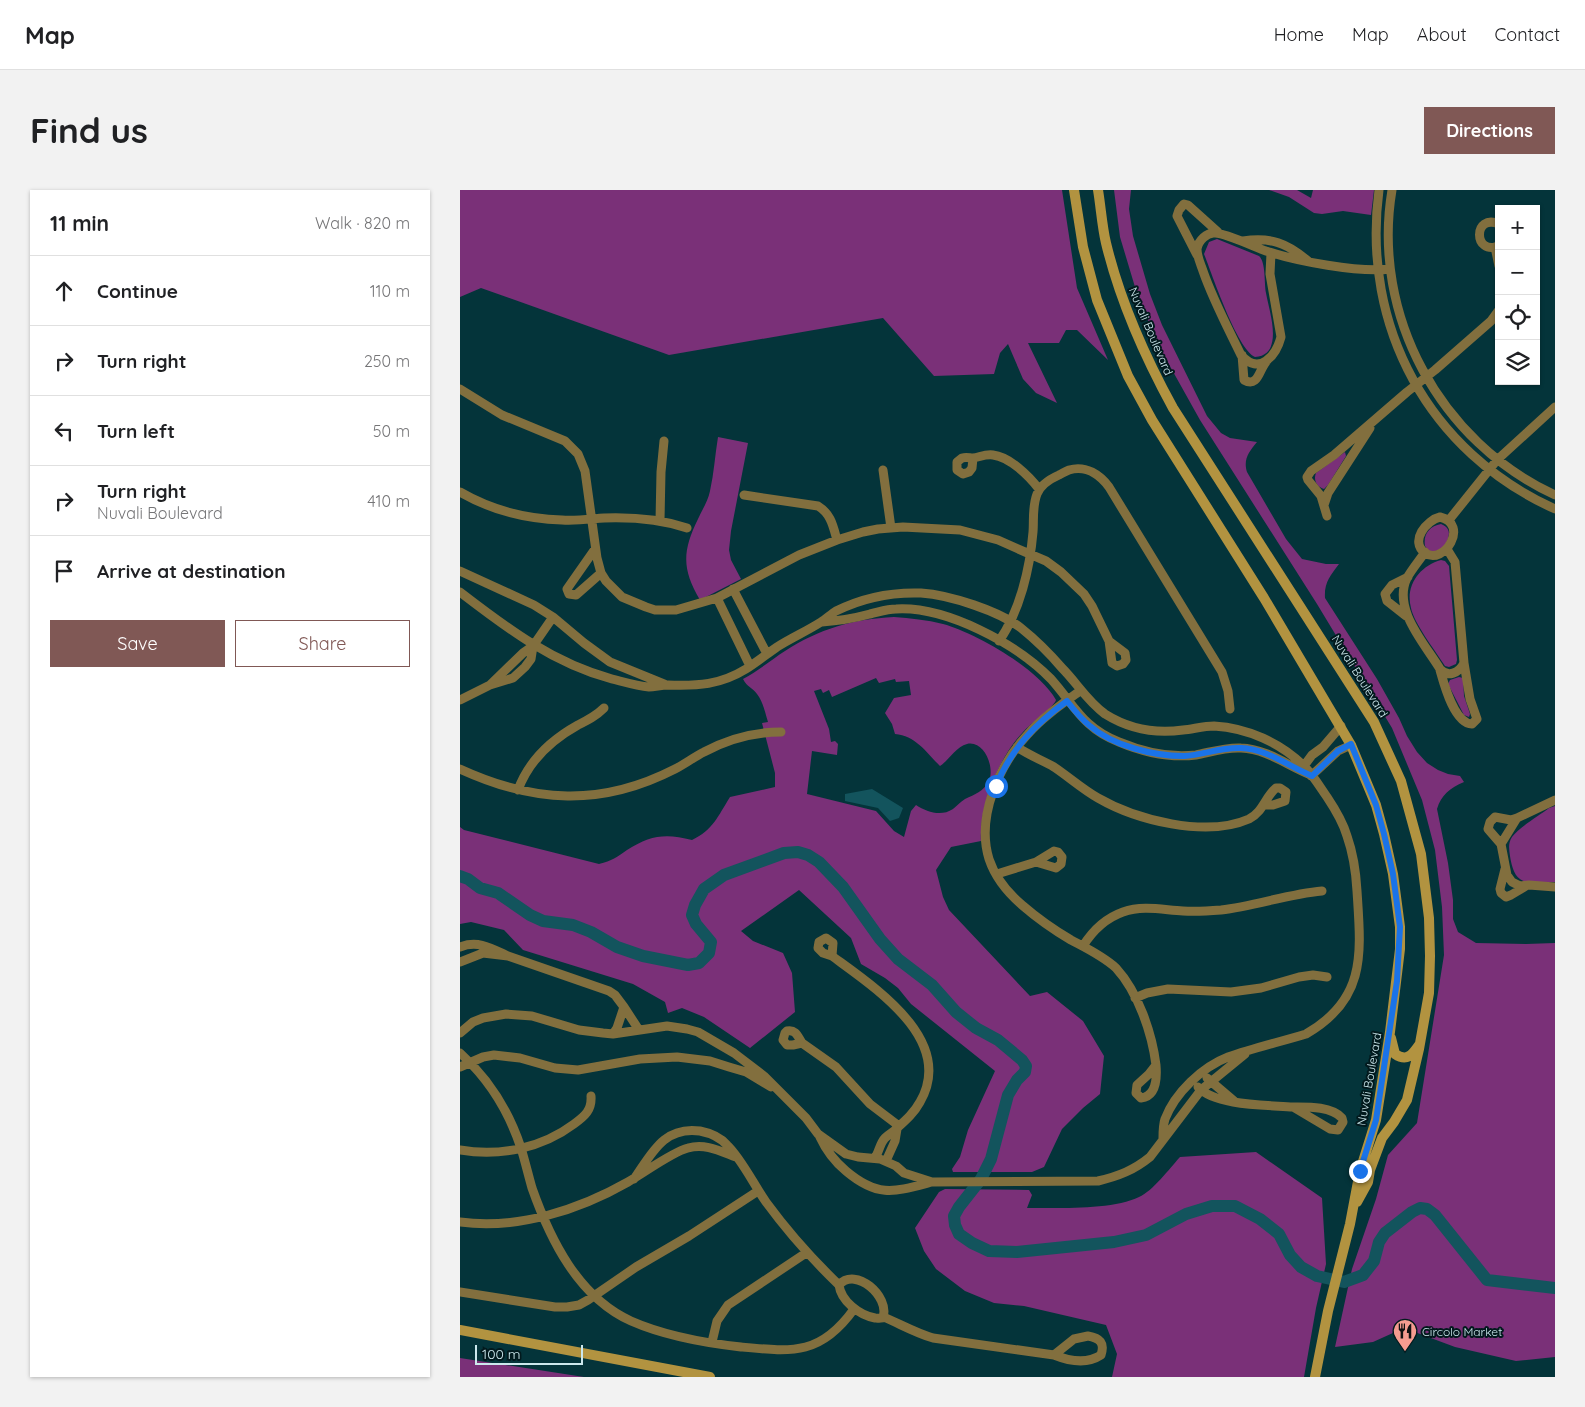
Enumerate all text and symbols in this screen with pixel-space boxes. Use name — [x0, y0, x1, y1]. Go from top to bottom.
text: Map — [25, 20, 75, 50]
text: Home — [1274, 23, 1324, 46]
text: Map — [1352, 23, 1389, 46]
text: About — [1417, 23, 1467, 46]
text: Contact — [1495, 23, 1560, 46]
button: Directions — [1424, 107, 1555, 154]
text: Find us — [30, 108, 148, 152]
map controls — [1495, 205, 1540, 385]
button: + — [1495, 205, 1540, 250]
text: 11 min — [50, 210, 109, 236]
text: Walk · 820 m — [315, 213, 410, 233]
button: − — [1495, 250, 1540, 295]
icon: ahead — [50, 277, 78, 305]
text: Continue — [97, 279, 178, 303]
text: 110 m — [370, 281, 410, 301]
street label: Nuvali Boulevard — [1126, 285, 1176, 377]
button: locate — [1495, 295, 1540, 340]
button: layers — [1495, 340, 1540, 385]
icon: right — [50, 347, 78, 375]
text: Turn right — [97, 349, 186, 373]
text: 250 m — [364, 351, 410, 371]
icon: left — [50, 417, 78, 445]
text: Turn left — [97, 419, 175, 443]
text: 50 m — [373, 421, 410, 441]
text: Turn right — [97, 479, 186, 503]
icon: right — [50, 487, 78, 515]
text: 410 m — [367, 491, 410, 511]
text: Nuvali Boulevard — [97, 503, 223, 523]
icon: arrive — [50, 557, 78, 585]
text: Arrive at destination — [97, 559, 286, 583]
button: Save — [50, 620, 225, 667]
button: Share — [235, 620, 410, 667]
street label: Nuvali Boulevard — [1329, 632, 1391, 720]
route start — [985, 775, 1008, 798]
street label: Nuvali Boulevard — [1353, 1031, 1385, 1127]
route end — [1349, 1160, 1372, 1183]
restaurant icon: Circolo Market — [1392, 1318, 1418, 1352]
place label: Circolo Market — [1422, 1324, 1502, 1339]
scale bar — [475, 1342, 582, 1365]
text: 100 m — [482, 1345, 520, 1363]

